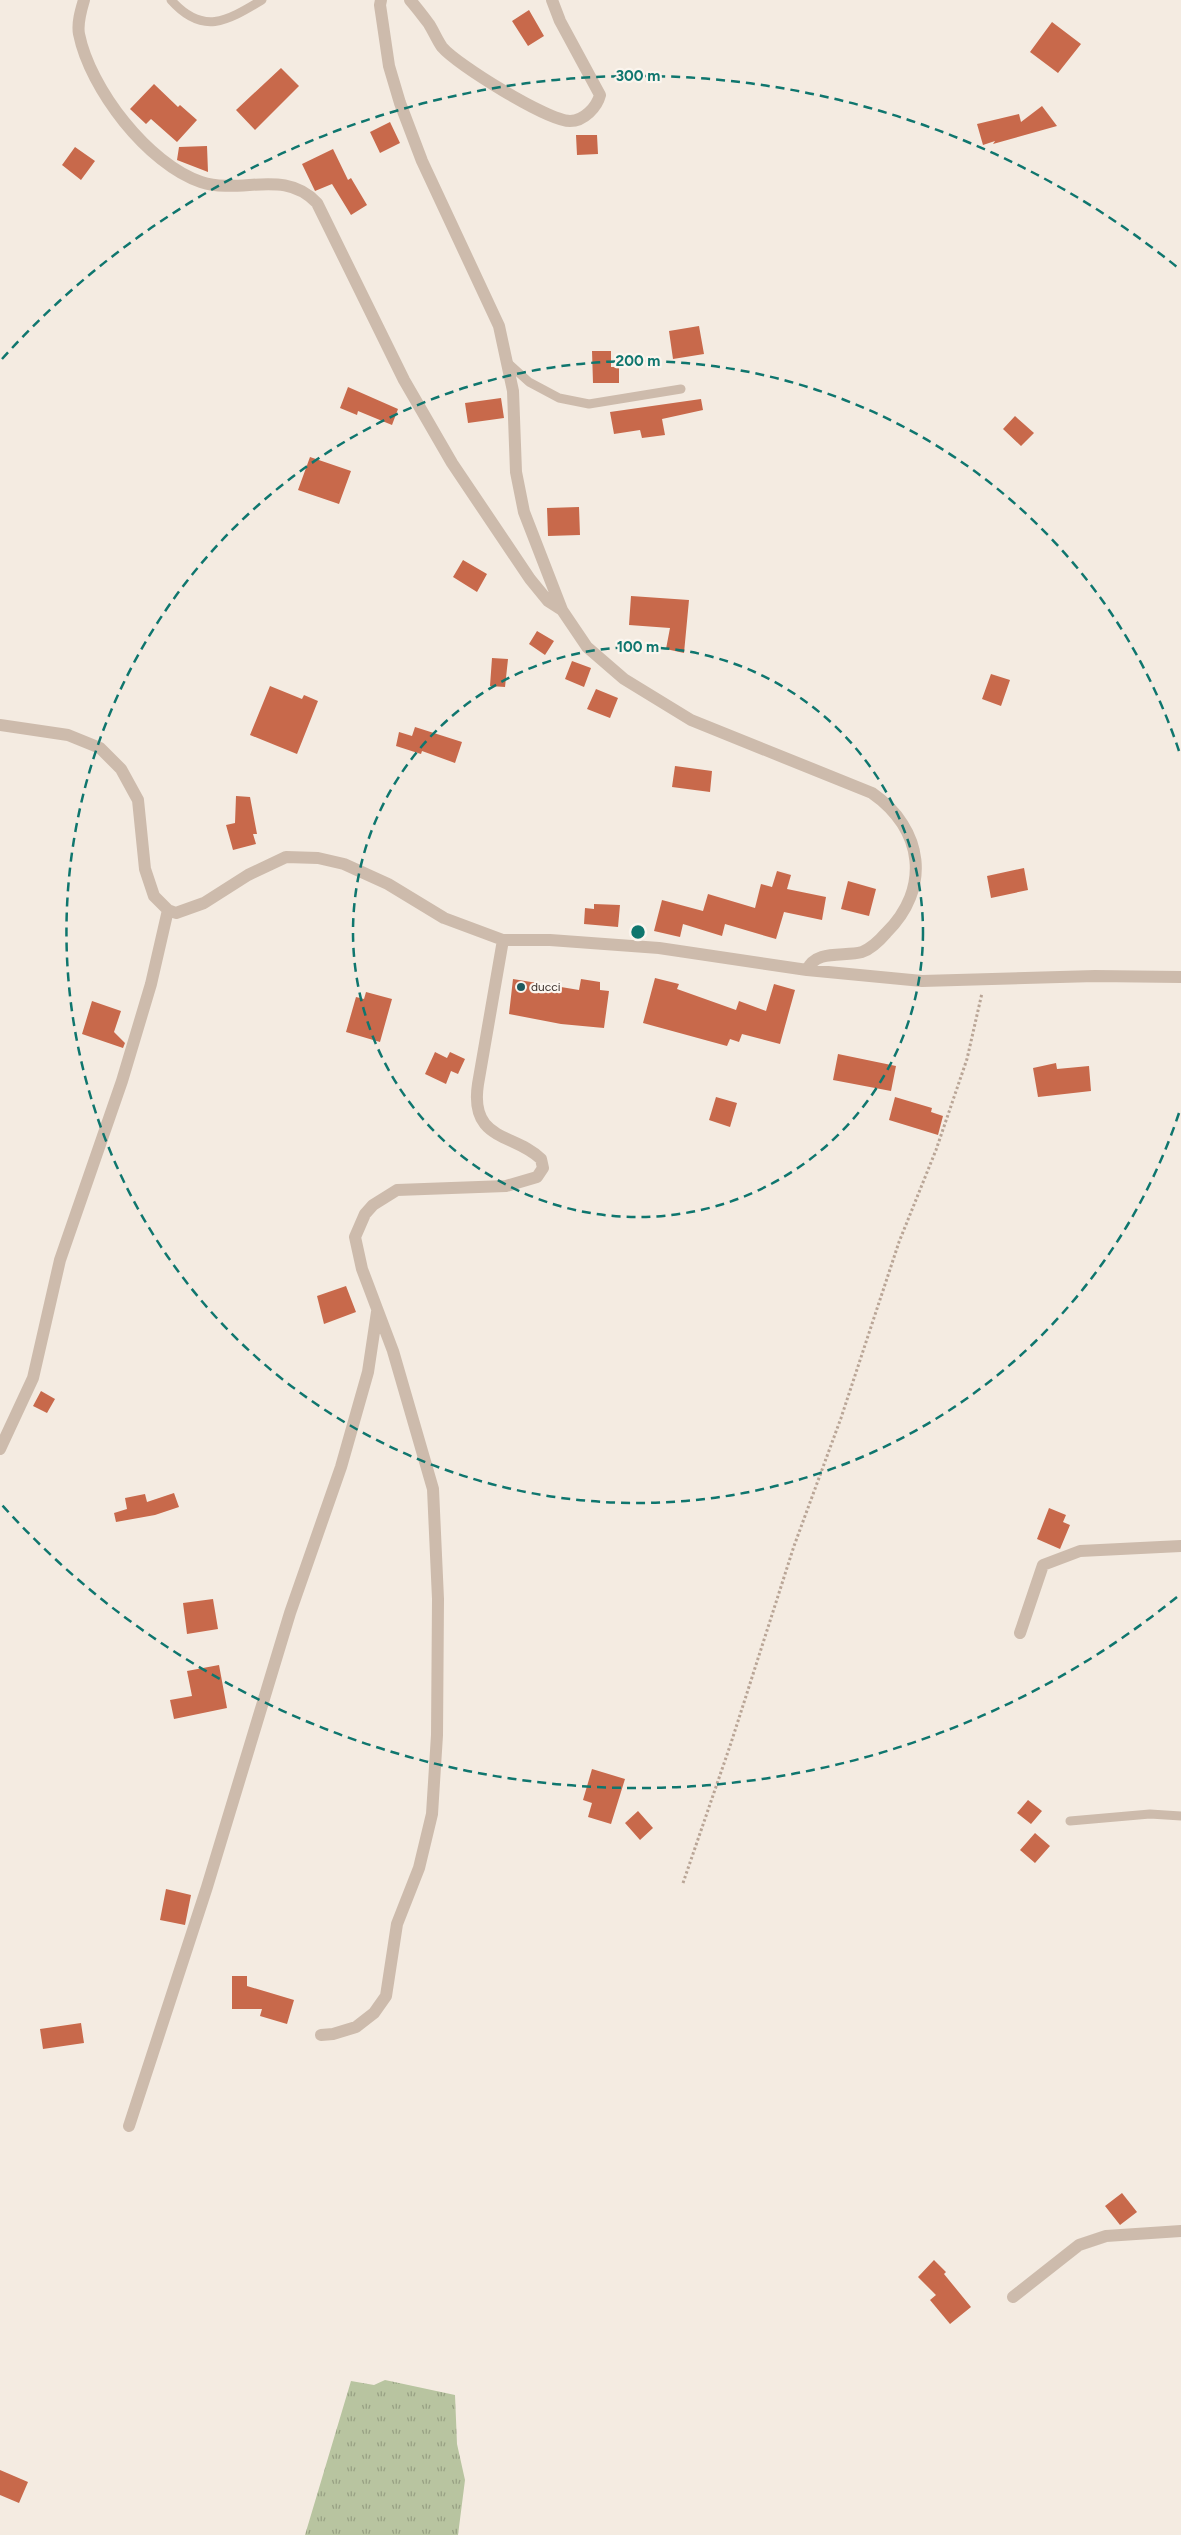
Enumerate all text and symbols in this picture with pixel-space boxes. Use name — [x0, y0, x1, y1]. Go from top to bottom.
text: 300 m — [616, 67, 660, 85]
text: 200 m — [616, 352, 660, 370]
text: 100 m — [617, 638, 659, 656]
centre of rings — [629, 923, 647, 941]
place label: ducci — [531, 980, 561, 994]
marker: ducci — [515, 981, 527, 993]

